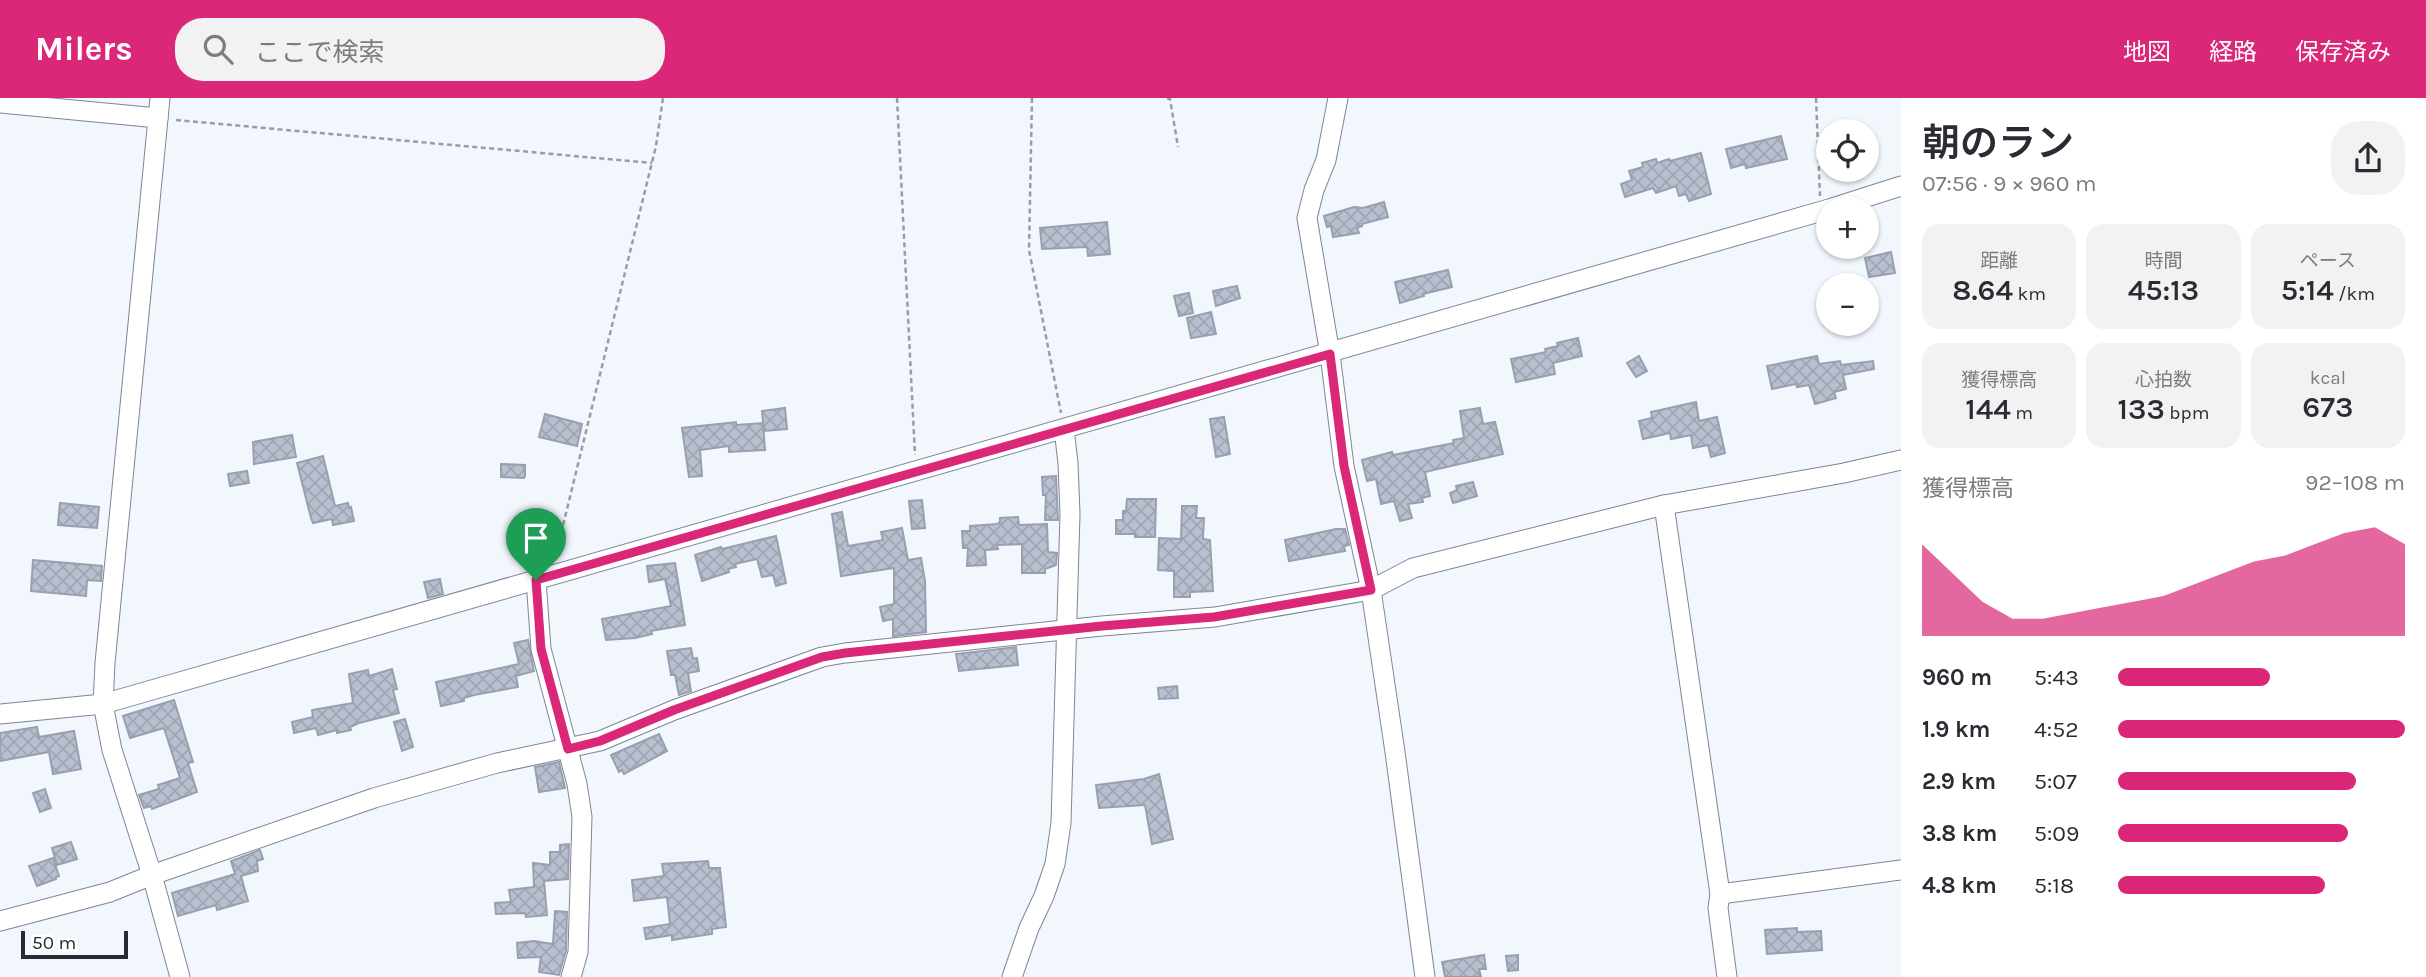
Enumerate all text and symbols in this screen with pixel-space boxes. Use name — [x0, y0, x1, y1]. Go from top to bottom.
search box — [175, 18, 665, 81]
text: Milers — [35, 30, 133, 68]
icon: search — [199, 30, 237, 68]
text: ここで検索 — [255, 37, 385, 68]
text: 地図 — [2123, 38, 2171, 66]
text: 経路 — [2209, 38, 2257, 66]
text: 保存済み — [2295, 38, 2391, 66]
map controls — [1816, 119, 1879, 336]
button: locate — [1816, 119, 1879, 182]
text: 朝のラン — [1922, 121, 2074, 166]
button: share — [2331, 121, 2405, 195]
text: 07:56 · 9 × 960 m — [1922, 170, 2096, 197]
button: + — [1816, 196, 1879, 259]
text: 距離 — [1980, 250, 2018, 272]
text: 時間 — [2144, 250, 2183, 272]
text: ペース — [2300, 250, 2356, 272]
text: 8.64 — [1952, 272, 2013, 308]
text: 45:13 — [2128, 272, 2199, 308]
text: 5:14 — [2281, 272, 2334, 308]
button: − — [1816, 273, 1879, 336]
text: km — [2013, 283, 2046, 305]
text: /km — [2334, 283, 2375, 305]
text: kcal — [2310, 367, 2346, 389]
text: 獲得標高 — [1961, 369, 2037, 391]
text: 心拍数 — [2135, 369, 2192, 391]
text: 673 — [2302, 389, 2353, 425]
text: 144 — [1965, 391, 2011, 427]
text: 133 — [2118, 391, 2165, 427]
text: m — [2011, 402, 2033, 424]
text: bpm — [2165, 402, 2209, 424]
text: 92–108 m — [2305, 469, 2405, 496]
text: 獲得標高 — [1922, 475, 2014, 502]
pin — [506, 508, 566, 580]
icon: arrive — [517, 519, 555, 557]
text: 960 m — [1922, 664, 1992, 691]
text: 5:43 — [2034, 664, 2079, 691]
text: 1.9 km — [1922, 716, 1990, 743]
text: 4:52 — [2034, 716, 2078, 743]
text: 2.9 km — [1922, 768, 1996, 795]
text: 5:07 — [2034, 768, 2077, 795]
text: 3.8 km — [1922, 820, 1997, 847]
text: 5:09 — [2034, 820, 2079, 847]
text: 4.8 km — [1922, 872, 1997, 899]
text: 5:18 — [2034, 872, 2074, 899]
scale bar — [21, 928, 128, 960]
text: 50 m — [32, 932, 76, 954]

